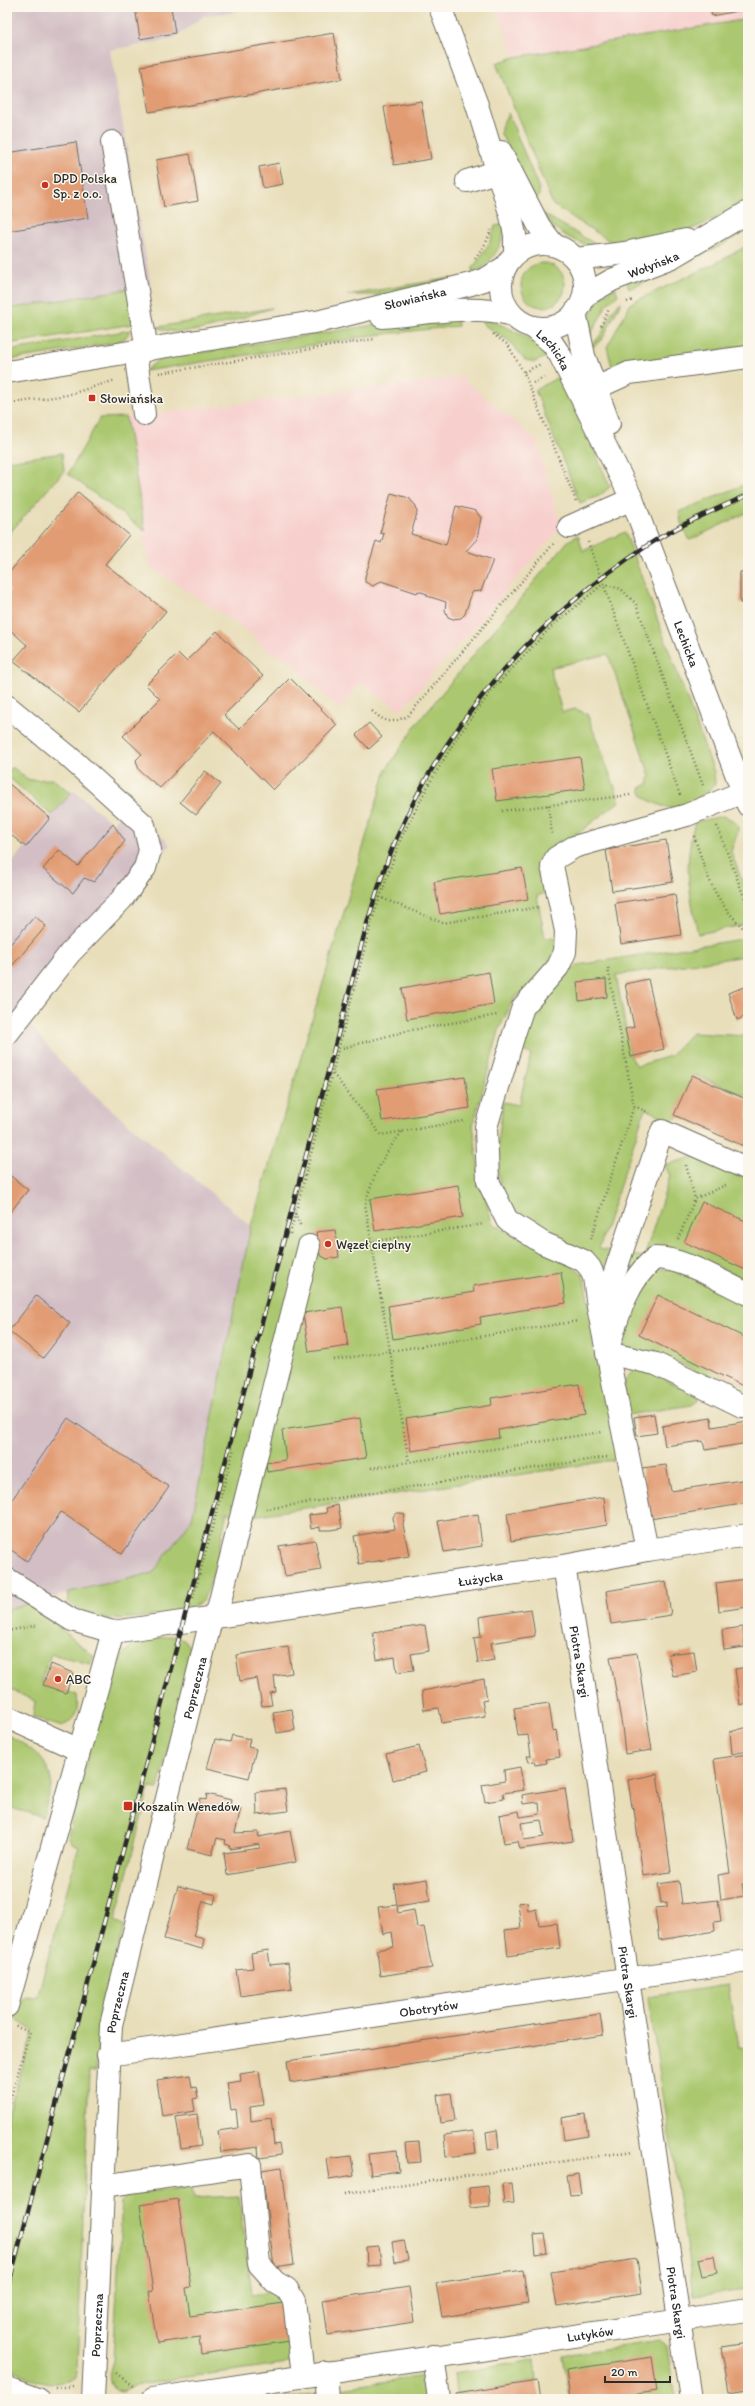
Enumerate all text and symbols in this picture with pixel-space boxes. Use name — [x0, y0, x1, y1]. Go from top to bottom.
place label: DPD Polska Sp. z o.o. — [53, 171, 117, 201]
marker: DPD Polska Sp. z o.o. — [40, 180, 50, 190]
street label: Wołyńska — [625, 248, 682, 281]
street label: Słowiańska — [383, 283, 448, 313]
street label: Lechicka — [533, 326, 574, 373]
place label: Słowiańska — [100, 391, 163, 406]
marker: Słowiańska — [87, 393, 97, 403]
street label: Lechicka — [671, 619, 702, 669]
place label: Węzeł cieplny — [336, 1237, 411, 1252]
marker: Węzeł cieplny — [323, 1239, 333, 1249]
street label: Łużycka — [457, 1568, 504, 1589]
street label: Piotra Skargi — [566, 1625, 593, 1699]
street label: Poprzeczna — [180, 1655, 210, 1721]
place label: ABC — [66, 1672, 91, 1687]
marker: ABC — [53, 1674, 63, 1684]
place label: Koszalin Wenedów — [137, 1799, 240, 1814]
marker: Koszalin Wenedów — [122, 1800, 134, 1812]
street label: Piotra Skargi — [615, 1945, 641, 2019]
street label: Poprzeczna — [104, 1969, 132, 2034]
street label: Obotrytów — [398, 1997, 459, 2020]
street label: Piotra Skargi — [663, 2265, 689, 2340]
street label: Poprzeczna — [88, 2293, 106, 2357]
street label: Lutyków — [566, 2323, 615, 2345]
scale bar — [605, 2358, 670, 2384]
text: 20 m — [611, 2365, 638, 2379]

